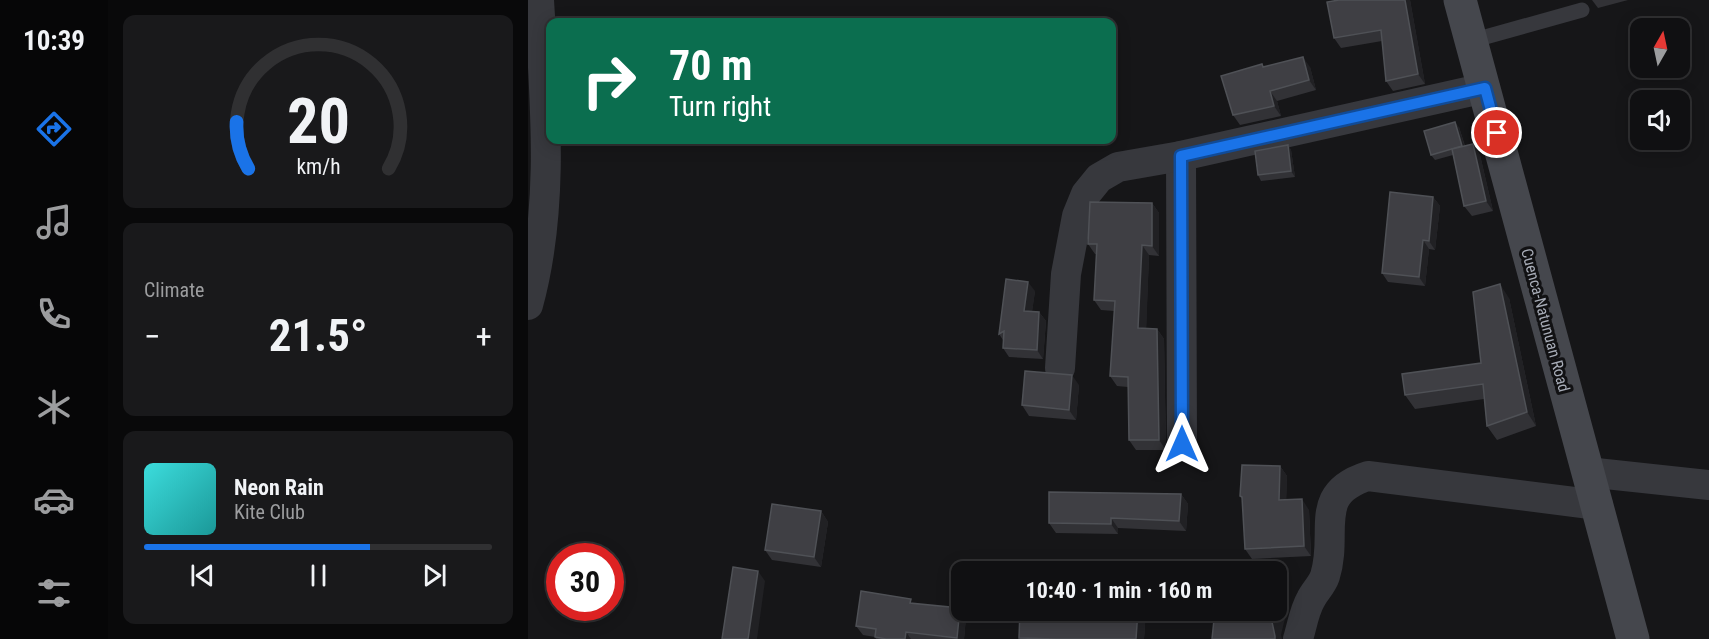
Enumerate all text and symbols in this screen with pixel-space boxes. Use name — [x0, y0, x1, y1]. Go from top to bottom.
north arrow — [1630, 18, 1690, 78]
map controls — [1630, 18, 1690, 150]
text: 10:39 — [23, 25, 85, 57]
text: 70 m — [669, 41, 752, 90]
icon: right — [570, 42, 648, 120]
text: 20 — [286, 85, 350, 158]
button: sound — [1630, 90, 1690, 150]
text: Turn right — [669, 91, 771, 123]
pin — [1471, 107, 1522, 158]
icon: directions — [33, 108, 75, 150]
icon: arrive — [1480, 116, 1513, 149]
text: km/h — [296, 154, 340, 179]
icon: music — [33, 201, 75, 243]
street label: Cuenca-Natunuan Road — [1517, 246, 1574, 394]
text: Climate — [144, 278, 204, 302]
icon: phone — [33, 293, 75, 335]
text: 21.5° — [269, 309, 367, 362]
text: − — [144, 317, 161, 356]
text: + — [476, 317, 492, 356]
icon: climate — [33, 386, 75, 428]
position arrow — [1150, 412, 1214, 476]
text: Neon Rain — [234, 475, 324, 500]
icon: car — [33, 479, 75, 521]
text: Kite Club — [234, 500, 305, 524]
speed limit sign: 30 — [546, 543, 624, 621]
icon: previous — [186, 559, 219, 592]
icon: pause — [302, 559, 335, 592]
icon: next — [418, 559, 451, 592]
icon: filters — [33, 572, 75, 614]
text: 10:40 · 1 min · 160 m — [1026, 578, 1212, 603]

